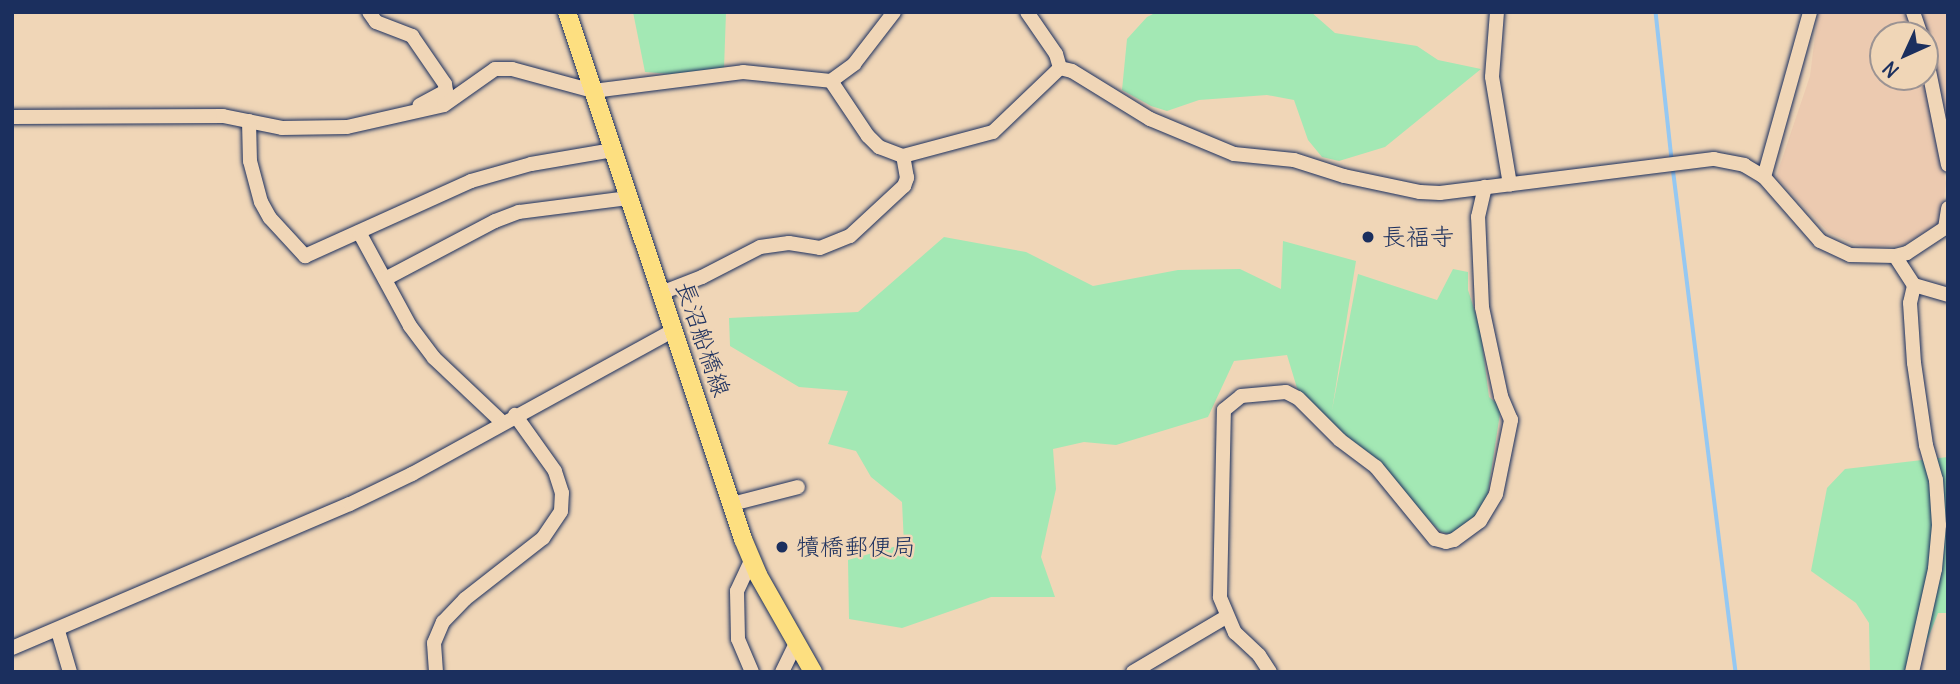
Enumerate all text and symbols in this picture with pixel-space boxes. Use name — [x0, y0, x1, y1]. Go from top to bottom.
north arrow — [1869, 21, 1939, 91]
text: N — [1877, 56, 1904, 83]
place label: 長福寺 — [1382, 223, 1454, 251]
marker: 長福寺 — [1360, 229, 1376, 245]
street label: 長沼船橋線 — [670, 278, 736, 400]
place label: 犢橋郵便局 — [796, 533, 916, 561]
marker: 犢橋郵便局 — [774, 539, 790, 555]

